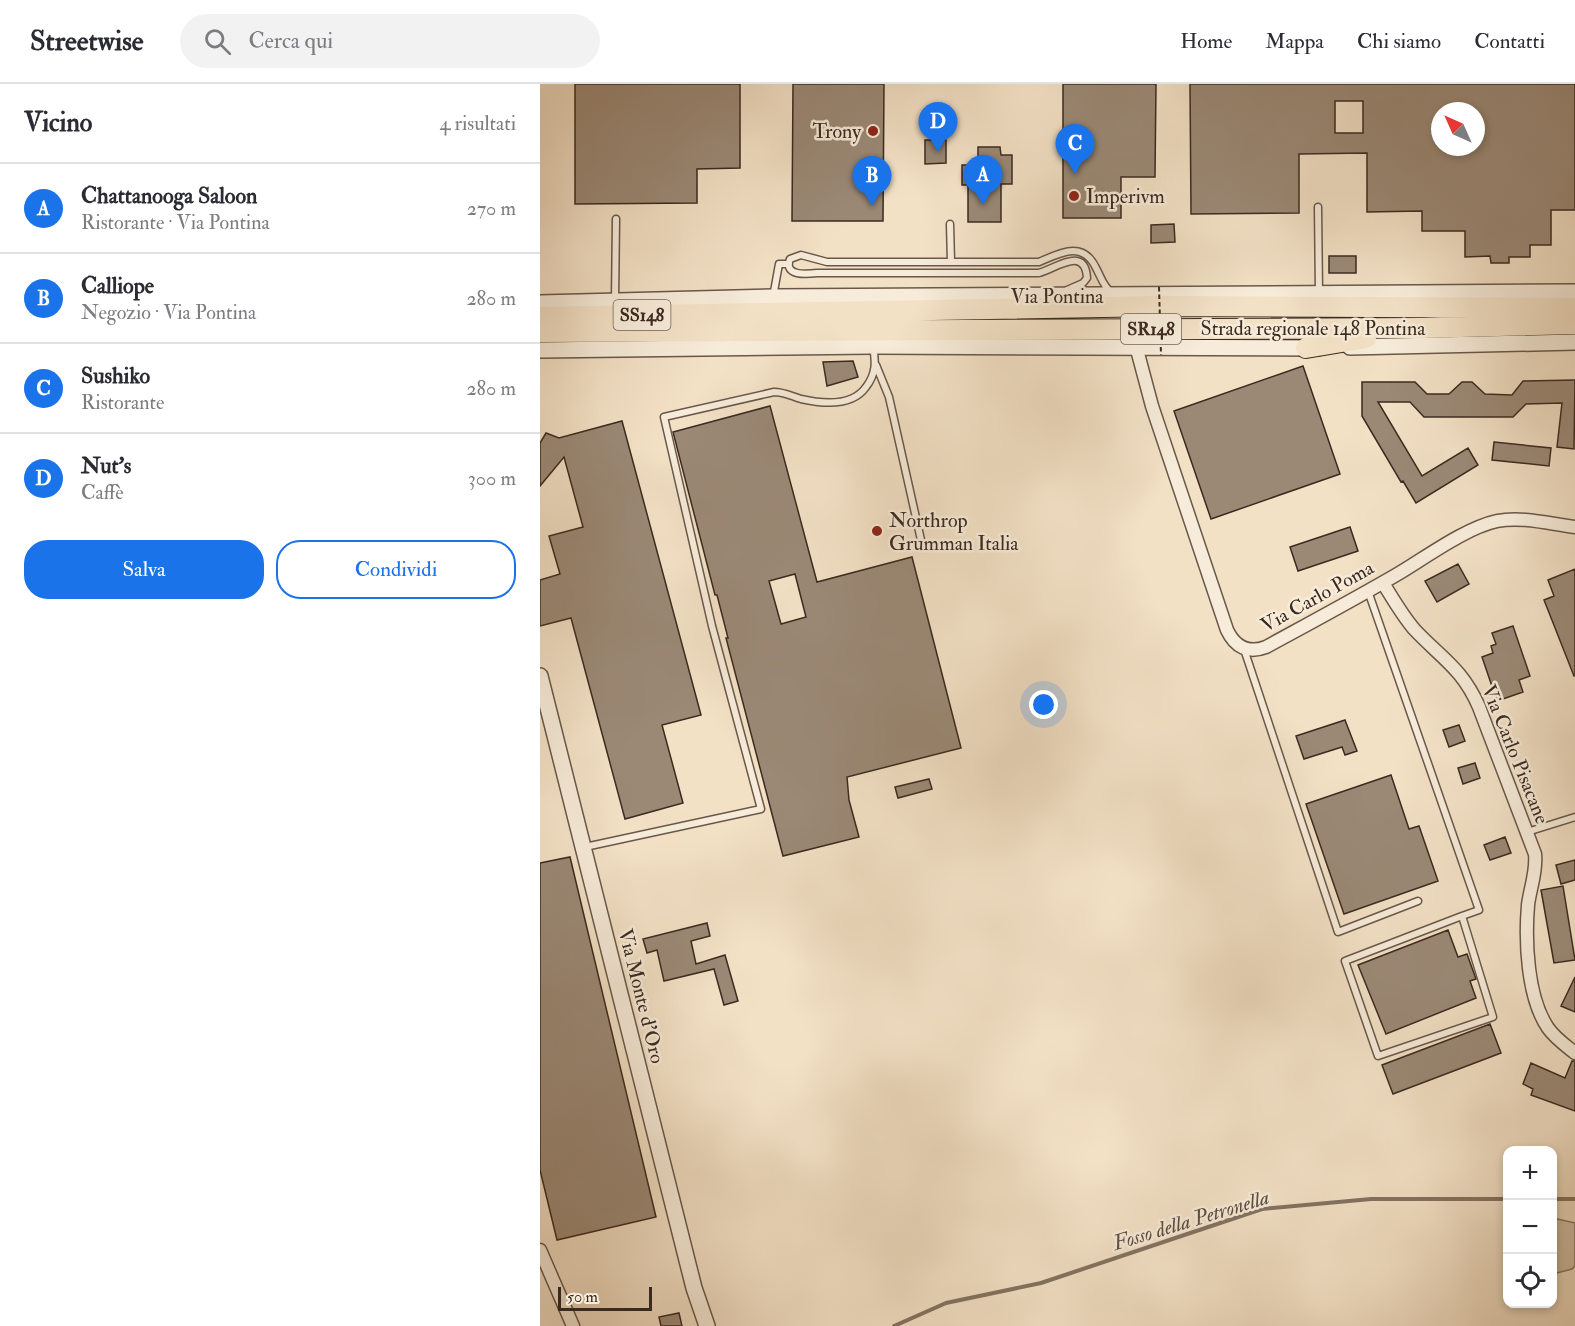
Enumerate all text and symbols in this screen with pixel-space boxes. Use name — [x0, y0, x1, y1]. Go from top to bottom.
search box — [180, 14, 600, 68]
text: Streetwise — [30, 24, 144, 59]
icon: search — [201, 25, 234, 58]
text: Cerca qui — [249, 27, 333, 55]
text: Home — [1180, 28, 1232, 55]
text: Mappa — [1265, 28, 1324, 55]
text: Chi siamo — [1357, 28, 1441, 55]
text: Contatti — [1474, 28, 1545, 55]
north arrow — [1431, 102, 1485, 156]
pin: D — [918, 103, 958, 152]
text: Vicino — [24, 107, 92, 139]
text: 4 risultati — [440, 111, 516, 136]
place label: Trony — [812, 119, 862, 144]
marker: Trony — [866, 124, 880, 138]
pin: C — [1056, 124, 1094, 174]
pin: B — [852, 156, 892, 206]
pin: A — [964, 156, 1002, 205]
text: Chattanooga Saloon — [81, 182, 257, 210]
place label: Imperivm — [1086, 184, 1165, 210]
marker: Imperivm — [1067, 189, 1081, 203]
text: A — [37, 196, 50, 221]
text: 270 m — [467, 196, 516, 221]
text: Ristorante · Via Pontina — [81, 210, 270, 235]
text: Calliope — [81, 272, 154, 300]
street label: Via Pontina — [1010, 284, 1104, 309]
text: B — [37, 286, 50, 311]
text: 280 m — [466, 286, 516, 311]
text: Negozio · Via Pontina — [81, 300, 256, 325]
road number: SS148 — [614, 300, 670, 330]
road number: SR148 — [1121, 314, 1181, 344]
street label: Strada regionale 148 Pontina — [1201, 316, 1426, 341]
text: Sushiko — [81, 362, 150, 390]
text: C — [36, 376, 51, 401]
text: 280 m — [466, 376, 516, 401]
text: Ristorante — [81, 390, 164, 415]
text: Nut's — [81, 452, 131, 480]
text: D — [35, 466, 52, 491]
text: 300 m — [468, 466, 516, 491]
text: Caffè — [81, 480, 124, 505]
place label: Northrop Grumman Italia — [889, 508, 1019, 556]
marker: Northrop Grumman Italia — [870, 524, 884, 538]
button: Salva — [24, 540, 264, 599]
button: Condividi — [276, 540, 516, 599]
street label: Via Carlo Poma — [1256, 555, 1379, 638]
street label: Via Carlo Pisacane — [1476, 681, 1555, 827]
your location — [1029, 690, 1058, 719]
street label: Via Monte d'Oro — [613, 926, 670, 1066]
map controls — [1503, 1146, 1557, 1308]
button: + — [1503, 1146, 1557, 1200]
water label: Fosso della Petronella — [1109, 1184, 1273, 1257]
button: − — [1503, 1200, 1557, 1254]
button: locate — [1503, 1254, 1557, 1308]
scale bar — [558, 1284, 652, 1312]
text: 50 m — [567, 1287, 598, 1307]

